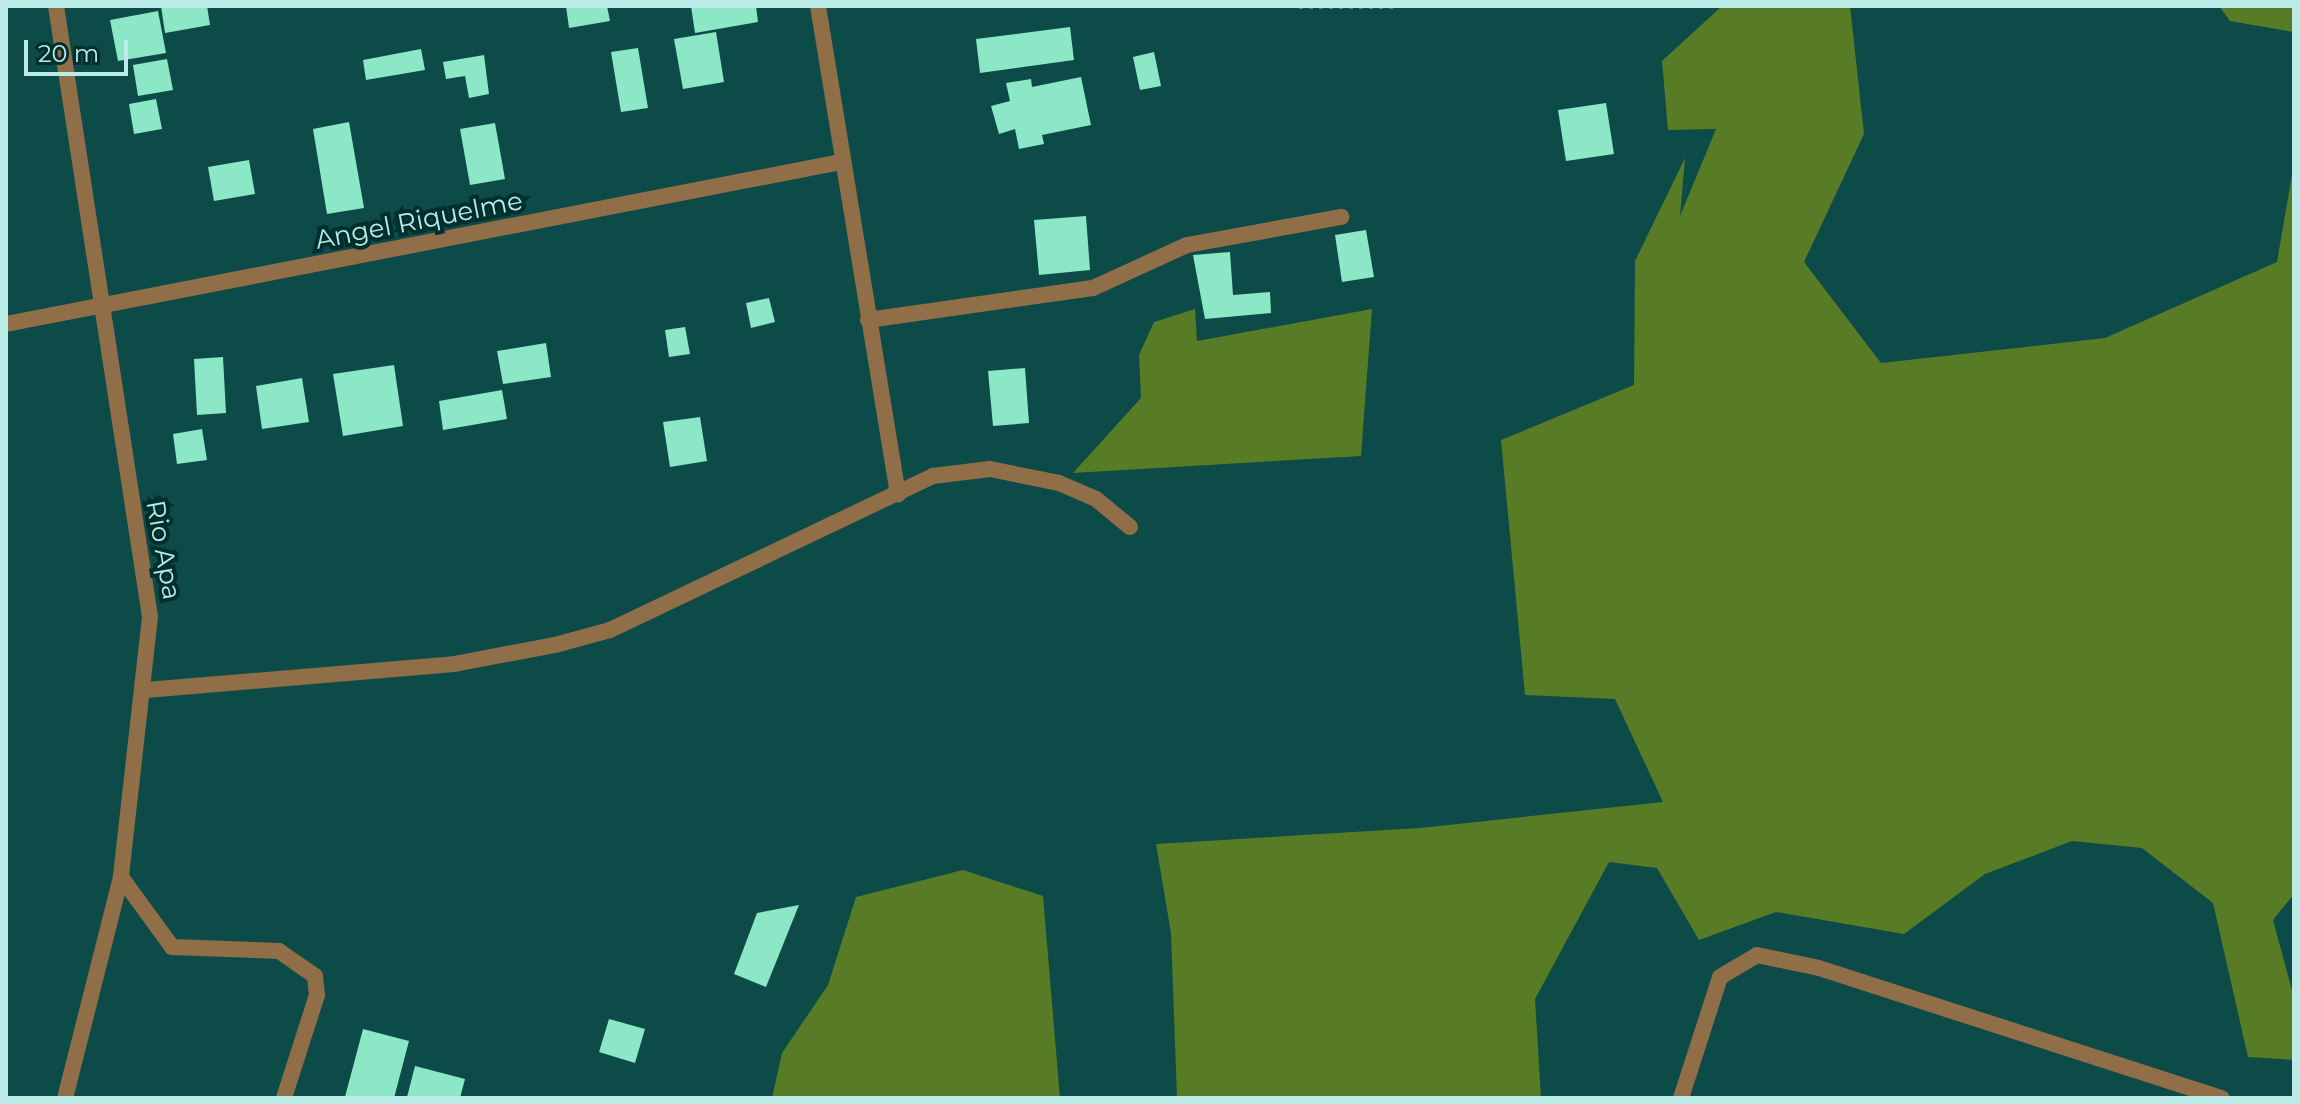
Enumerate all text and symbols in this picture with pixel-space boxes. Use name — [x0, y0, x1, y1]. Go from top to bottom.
scale bar — [28, 24, 132, 74]
text: 20 m — [38, 39, 99, 68]
street label: Angel Riquelme — [313, 186, 525, 256]
street label: Rio Apa — [139, 498, 187, 602]

